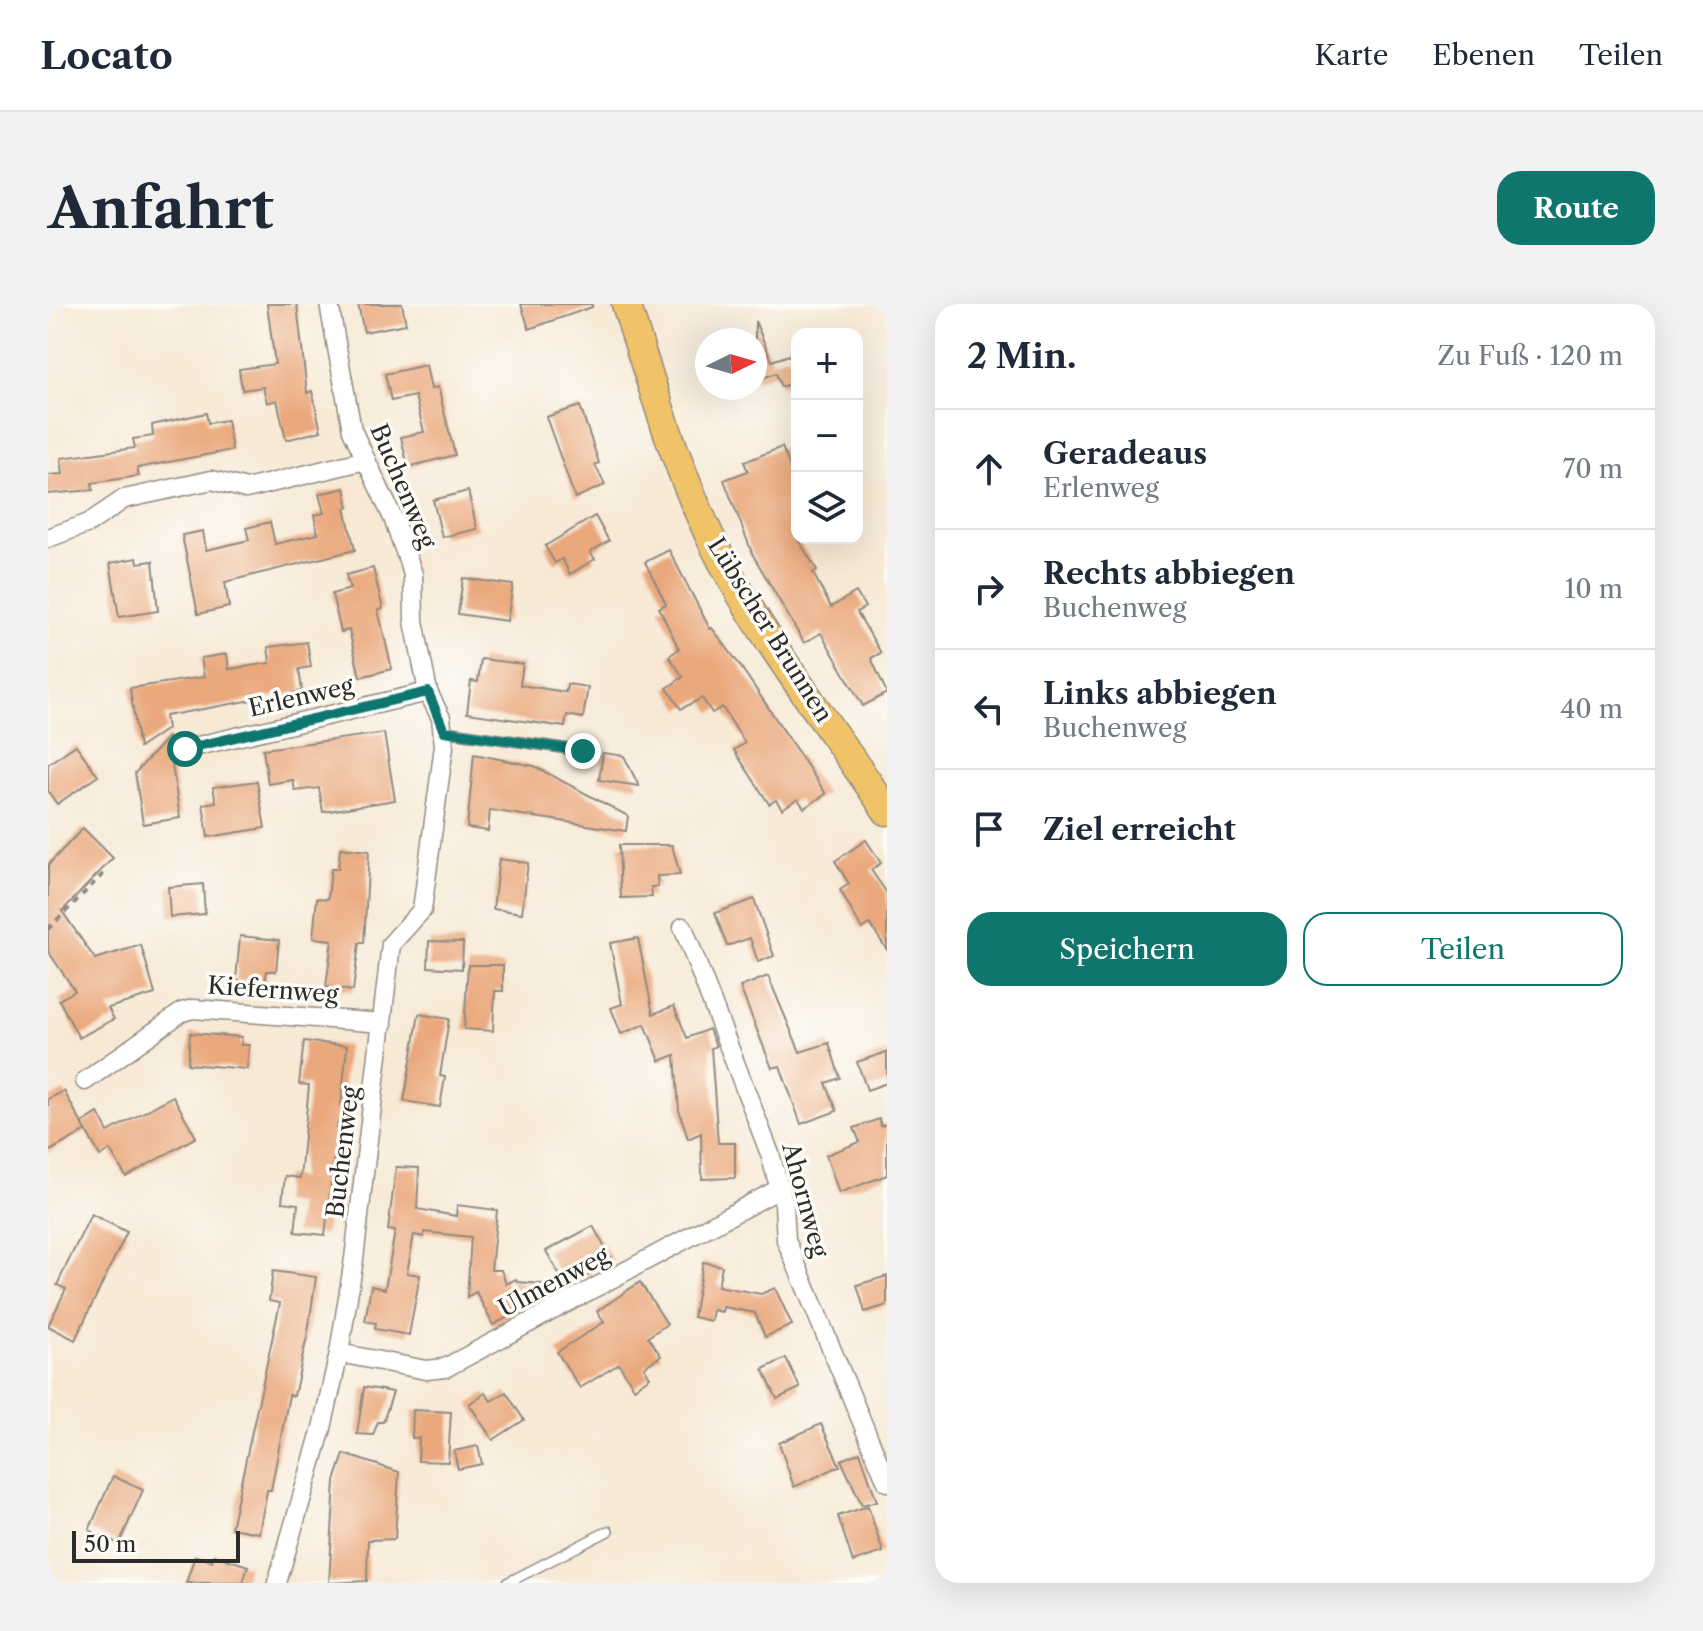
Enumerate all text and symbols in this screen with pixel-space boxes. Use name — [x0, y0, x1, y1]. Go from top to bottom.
text: Locato — [40, 32, 173, 79]
text: Karte — [1314, 38, 1388, 72]
text: Ebenen — [1432, 38, 1535, 72]
text: Teilen — [1579, 38, 1663, 72]
button: Route — [1497, 171, 1655, 245]
text: Anfahrt — [48, 174, 274, 243]
north arrow — [695, 328, 767, 400]
map controls — [791, 328, 863, 544]
button: + — [791, 328, 863, 400]
text: 2 Min. — [967, 335, 1077, 377]
text: Zu Fuß · 120 m — [1438, 340, 1623, 372]
button: − — [791, 400, 863, 472]
street label: Buchenweg — [364, 419, 443, 553]
text: Geradeaus — [1043, 435, 1207, 472]
icon: ahead — [967, 447, 1011, 491]
text: 70 m — [1563, 453, 1623, 485]
button: layers — [791, 472, 863, 544]
text: Erlenweg — [1043, 472, 1159, 504]
street label: Lübscher Brunnen — [702, 532, 839, 727]
text: Rechts abbiegen — [1043, 555, 1295, 592]
icon: right — [967, 567, 1011, 611]
text: 10 m — [1564, 573, 1623, 605]
text: Buchenweg — [1043, 592, 1186, 624]
street label: Erlenweg — [246, 670, 357, 723]
text: Links abbiegen — [1043, 675, 1277, 712]
icon: left — [967, 687, 1011, 731]
text: 40 m — [1560, 693, 1623, 725]
text: Buchenweg — [1043, 712, 1186, 744]
route start — [167, 731, 203, 767]
route end — [565, 733, 601, 769]
icon: arrive — [967, 807, 1011, 851]
text: Ziel erreicht — [1043, 811, 1236, 848]
button: Speichern — [967, 912, 1287, 986]
button: Teilen — [1303, 912, 1623, 986]
street label: Kiefernweg — [207, 970, 340, 1009]
street label: Buchenweg — [320, 1084, 365, 1219]
street label: Ahornweg — [776, 1138, 835, 1261]
street label: Ulmenweg — [493, 1240, 614, 1323]
scale bar — [72, 1527, 240, 1563]
text: 50 m — [84, 1531, 136, 1558]

